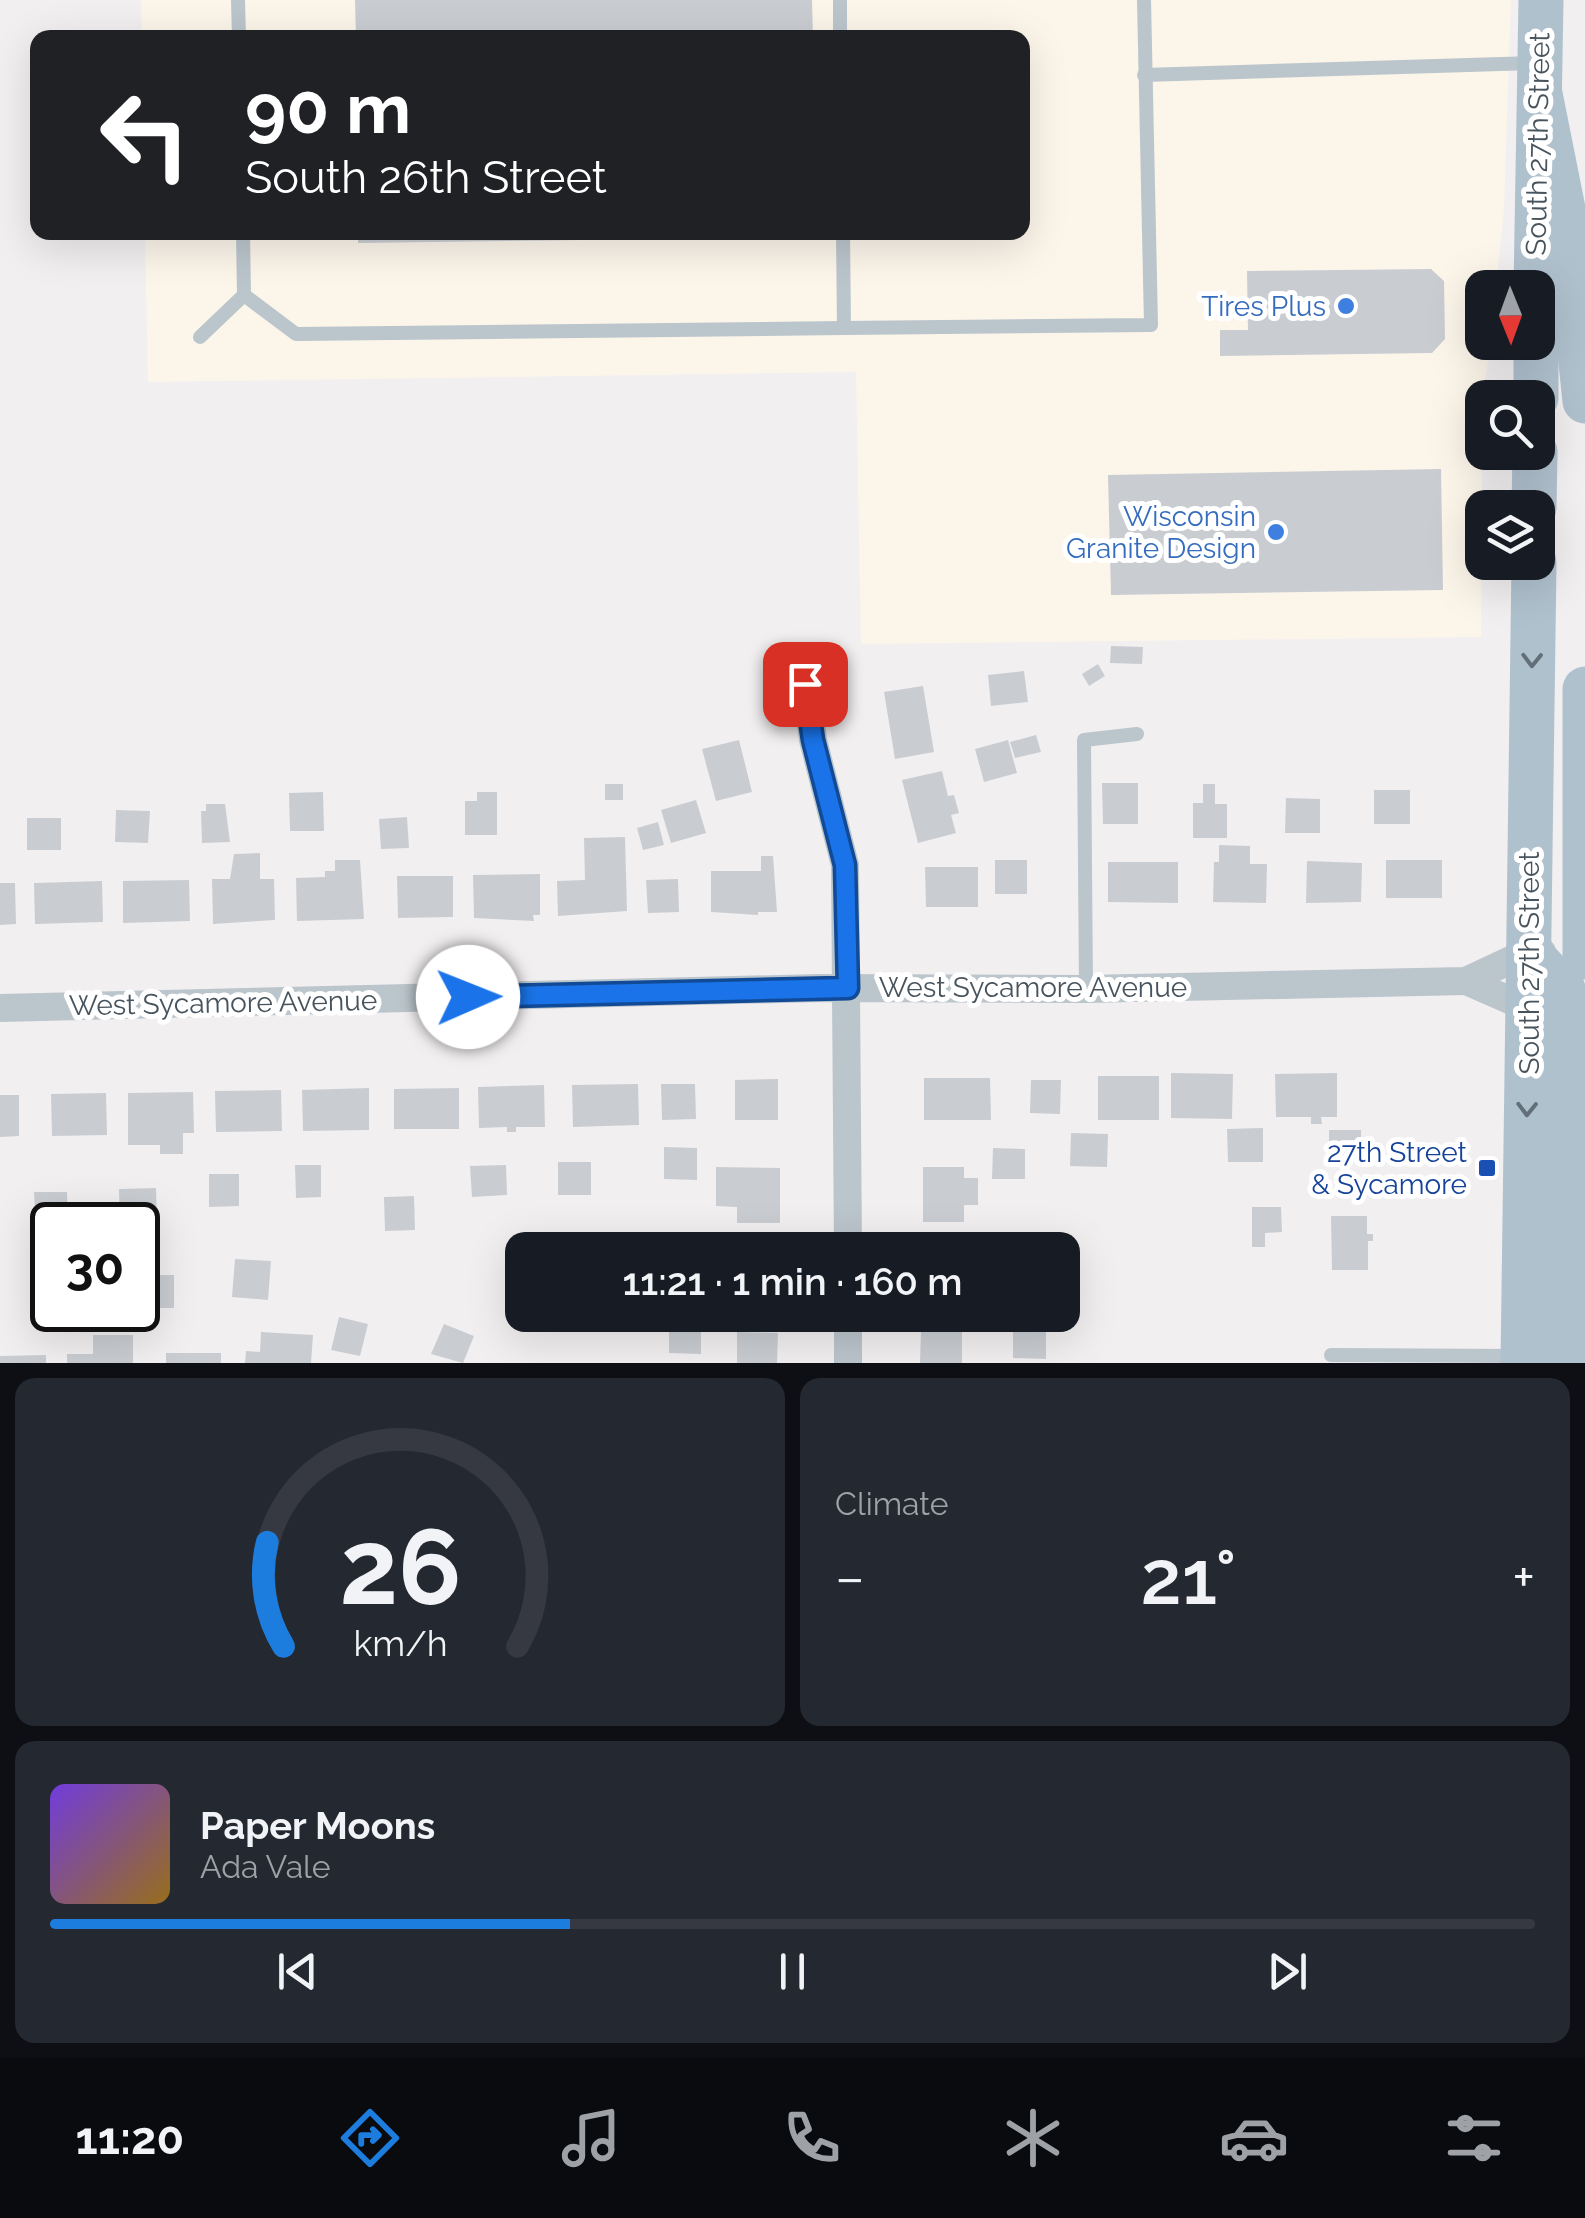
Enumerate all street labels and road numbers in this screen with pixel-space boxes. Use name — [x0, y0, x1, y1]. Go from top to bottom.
street label: South 27th Street — [1520, 32, 1556, 256]
street label: South 27th Street — [1513, 851, 1546, 1075]
street label: West Sycamore Avenue — [879, 971, 1187, 1004]
street label: West Sycamore Avenue — [69, 984, 377, 1022]

